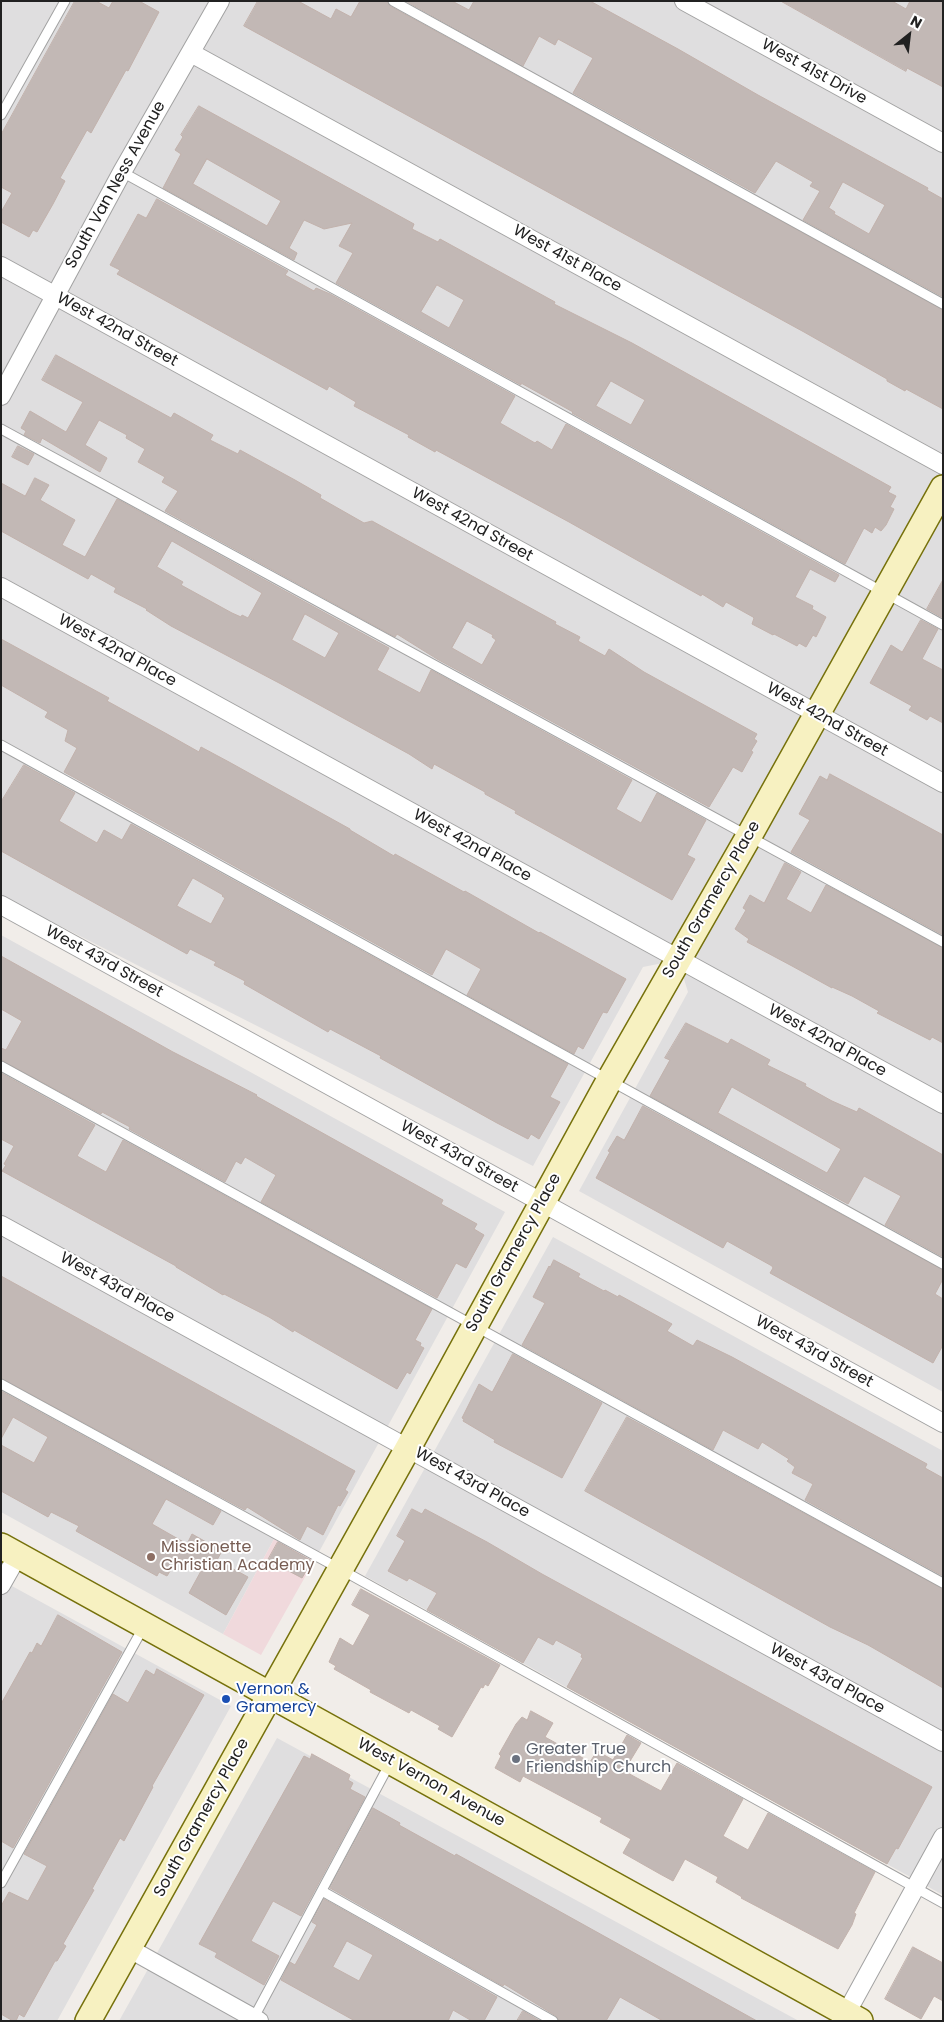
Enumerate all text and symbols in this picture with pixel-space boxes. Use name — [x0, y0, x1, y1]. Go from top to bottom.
north arrow — [884, 10, 934, 60]
text: N — [907, 11, 926, 33]
street label: West 41st Drive — [758, 35, 870, 109]
street label: South Van Ness Avenue — [62, 98, 170, 272]
street label: West 41st Place — [509, 221, 625, 297]
street label: West 42nd Street — [53, 289, 181, 371]
street label: West 42nd Street — [408, 484, 536, 566]
street label: West 42nd Place — [55, 611, 179, 691]
street label: West 42nd Street — [763, 679, 891, 761]
street label: West 42nd Place — [410, 806, 534, 886]
street label: South Gramercy Place — [659, 818, 765, 982]
street label: West 43rd Street — [42, 922, 166, 1002]
street label: West 42nd Place — [765, 1001, 889, 1081]
street label: West 43rd Street — [397, 1117, 521, 1197]
street label: South Gramercy Place — [462, 1170, 566, 1336]
street label: West 43rd Place — [56, 1249, 178, 1327]
street label: West 43rd Street — [752, 1312, 876, 1392]
street label: West 43rd Place — [411, 1444, 533, 1522]
place label: Missionette Christian Academy — [161, 1538, 314, 1576]
marker: Missionette Christian Academy — [145, 1551, 157, 1563]
street label: West 43rd Place — [766, 1640, 888, 1718]
place label: Vernon & Gramercy — [236, 1680, 316, 1718]
marker: Vernon & Gramercy — [220, 1693, 232, 1705]
street label: West Vernon Avenue — [354, 1734, 508, 1832]
street label: South Gramercy Place — [150, 1735, 254, 1901]
place label: Greater True Friendship Church — [526, 1740, 671, 1778]
marker: Greater True Friendship Church — [510, 1753, 522, 1765]

